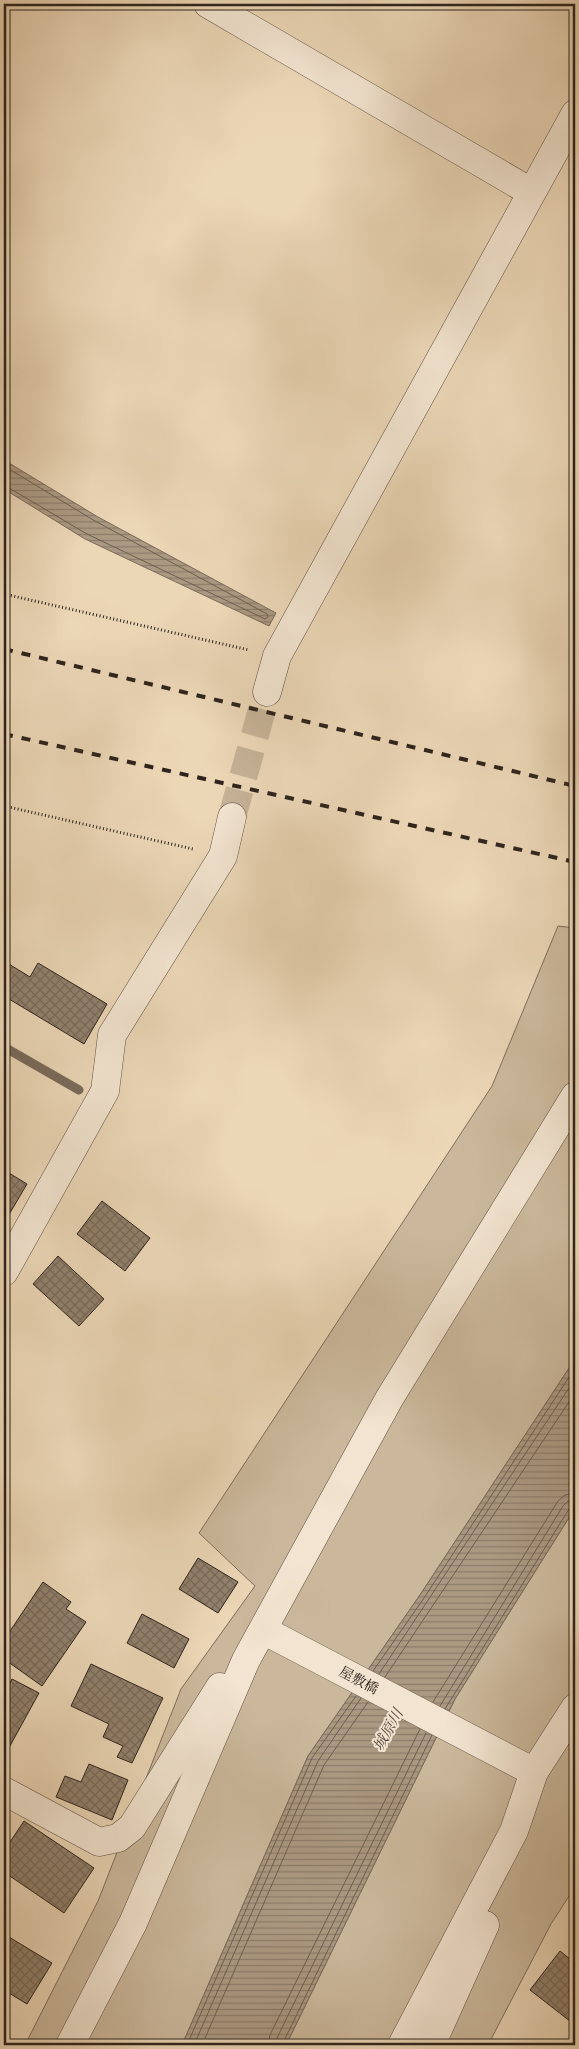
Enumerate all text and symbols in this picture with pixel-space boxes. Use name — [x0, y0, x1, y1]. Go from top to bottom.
street label: 屋敷橋 — [336, 1663, 381, 1698]
water label: 城原川 — [369, 1704, 408, 1754]

